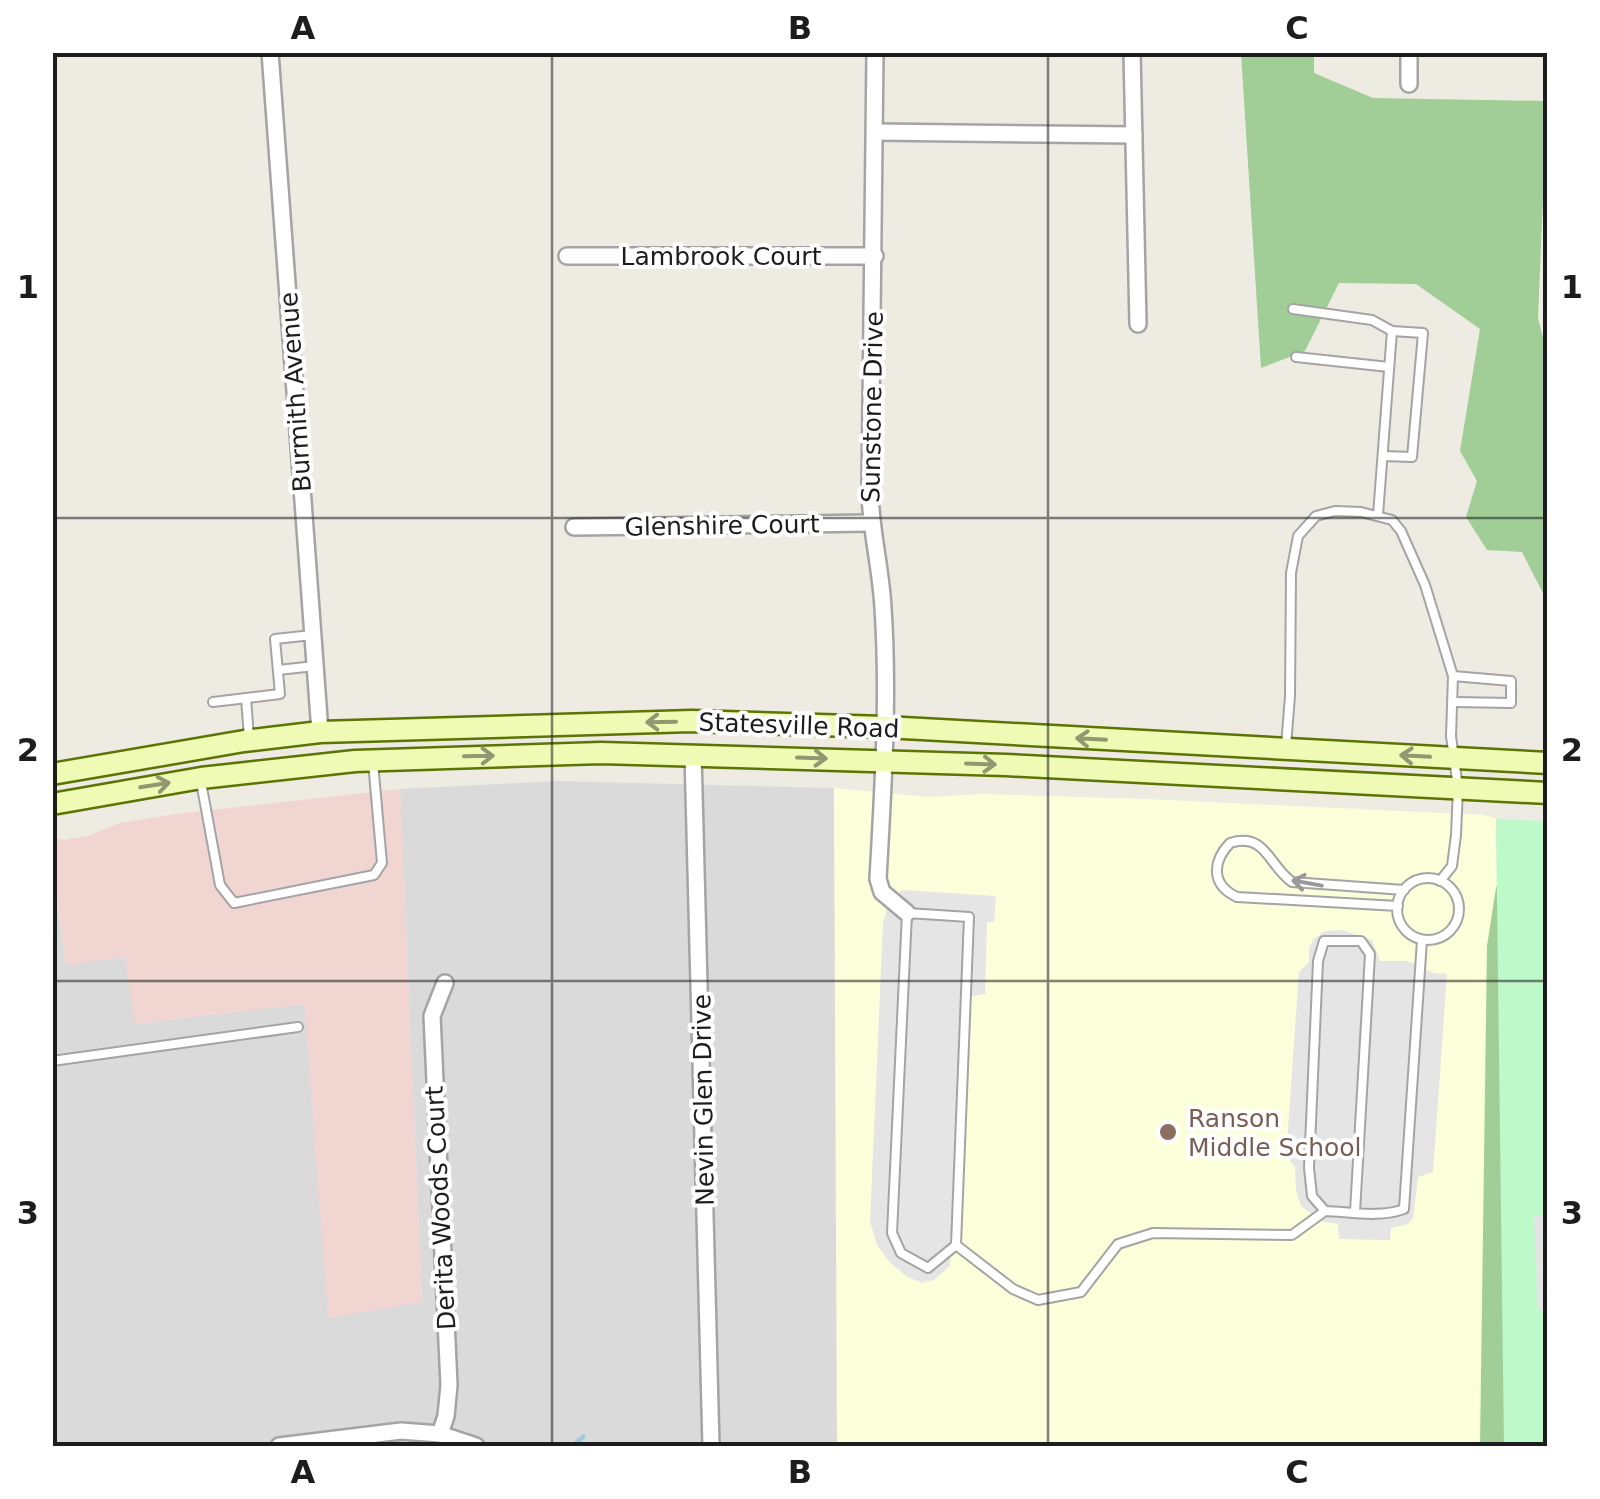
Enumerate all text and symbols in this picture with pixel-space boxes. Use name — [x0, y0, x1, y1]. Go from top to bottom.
text: A — [291, 9, 316, 47]
text: B — [788, 9, 812, 47]
text: C — [1285, 9, 1309, 47]
street label: Lambrook Court — [621, 242, 822, 271]
text: 1 — [17, 268, 39, 306]
text: 1 — [1561, 268, 1583, 306]
street label: Burmith Avenue — [274, 291, 317, 493]
street label: Sunstone Drive — [856, 311, 889, 503]
street label: Glenshire Court — [624, 509, 820, 542]
street label: Statesville Road — [698, 708, 900, 743]
one-way arrow — [646, 712, 678, 731]
one-way arrow — [1075, 729, 1107, 748]
text: 2 — [17, 731, 39, 769]
text: 2 — [1561, 731, 1583, 769]
one-way arrow — [462, 746, 494, 765]
one-way arrow — [1400, 746, 1432, 765]
one-way arrow — [796, 749, 828, 768]
one-way arrow — [964, 755, 997, 774]
one-way arrow — [139, 775, 171, 794]
one-way arrow — [1291, 873, 1324, 892]
street label: Nevin Glen Drive — [687, 994, 720, 1206]
street label: Derita Woods Court — [420, 1085, 461, 1331]
place label: Ranson Middle School — [1188, 1104, 1362, 1162]
marker: Ranson Middle School — [1157, 1121, 1179, 1143]
text: 3 — [17, 1194, 39, 1232]
text: 3 — [1561, 1194, 1583, 1232]
text: A — [291, 1453, 316, 1491]
text: B — [788, 1453, 812, 1491]
text: C — [1285, 1453, 1309, 1491]

